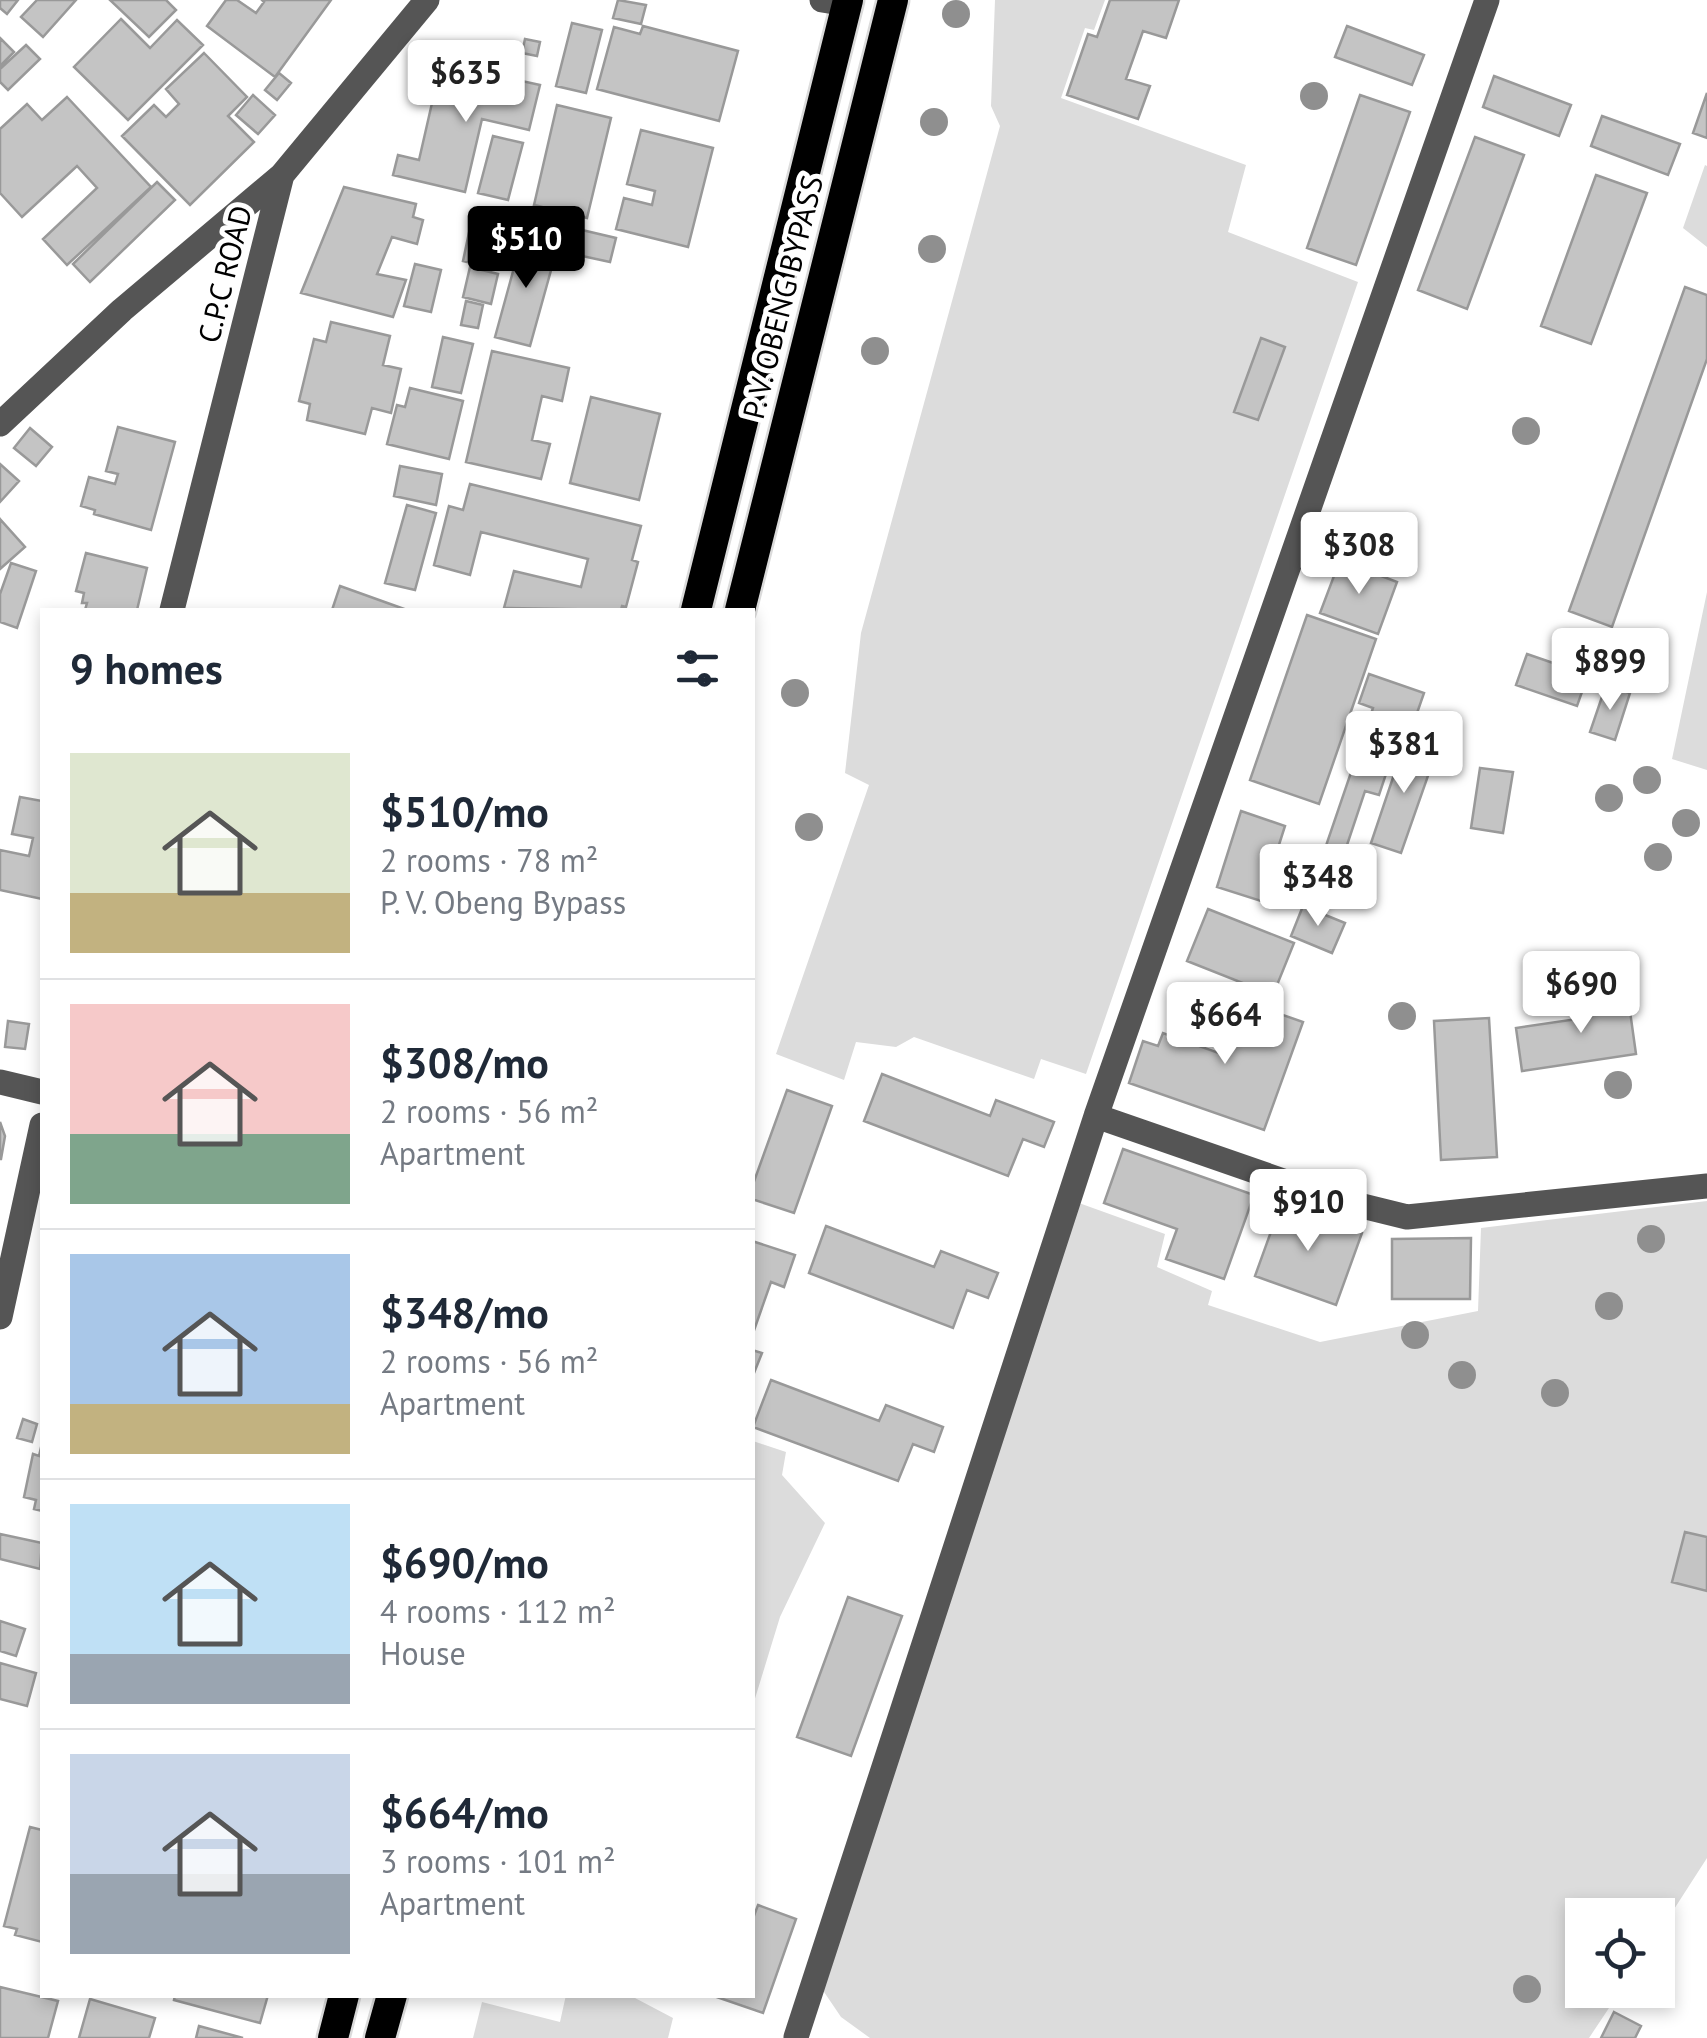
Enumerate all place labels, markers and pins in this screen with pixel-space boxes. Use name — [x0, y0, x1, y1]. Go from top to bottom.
pin: $635 — [407, 40, 525, 125]
pin: $510 — [467, 206, 585, 291]
pin: $308 — [1300, 512, 1418, 597]
pin: $899 — [1551, 628, 1669, 713]
pin: $381 — [1345, 711, 1463, 796]
pin: $348 — [1259, 844, 1377, 929]
pin: $690 — [1522, 951, 1640, 1036]
pin: $664 — [1166, 982, 1284, 1067]
pin: $910 — [1249, 1169, 1367, 1254]

